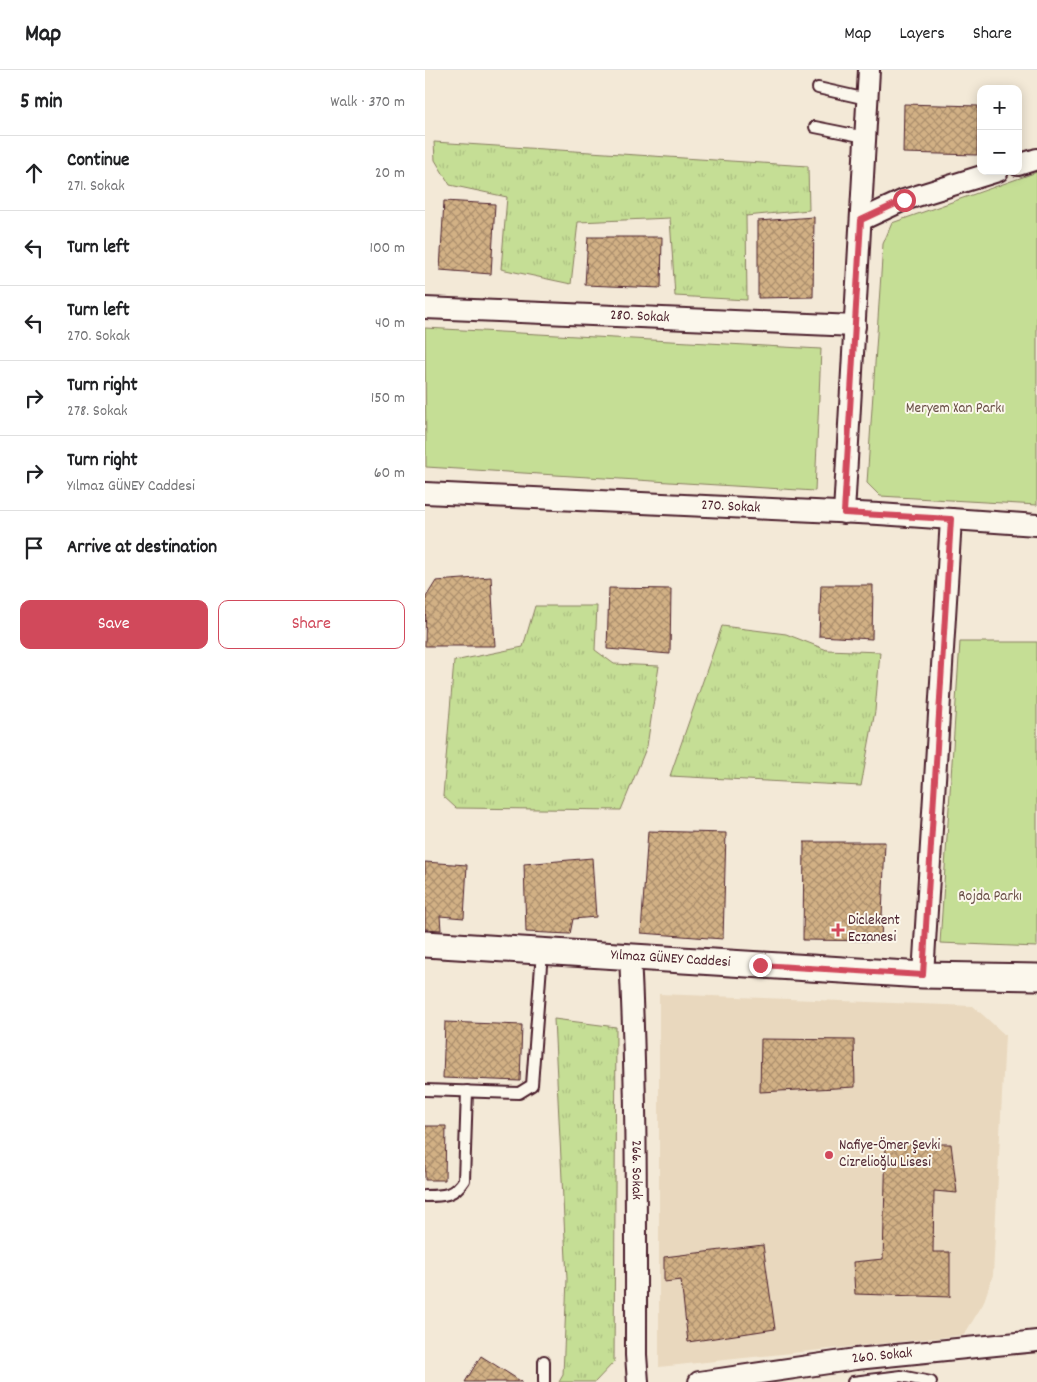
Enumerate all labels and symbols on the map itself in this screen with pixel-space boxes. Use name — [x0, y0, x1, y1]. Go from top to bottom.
route start — [893, 189, 916, 212]
street label: 280. Sokak — [610, 305, 670, 329]
park label: Meryem Xan Parkı — [906, 398, 1004, 420]
street label: 270. Sokak — [701, 495, 761, 519]
park label: Rojda Parkı — [958, 886, 1022, 908]
place label: Diclekent Eczanesi — [848, 910, 900, 949]
marker: Diclekent Eczanesi — [832, 924, 844, 936]
street label: Yılmaz GÜNEY Caddesi — [610, 945, 731, 974]
route end — [749, 954, 772, 977]
place label: Nafiye-Ömer Şevki Cizrelioğlu Lisesi — [839, 1135, 940, 1174]
street label: 266. Sokak — [624, 1140, 647, 1200]
marker: Nafiye-Ömer Şevki Cizrelioğlu Lisesi — [823, 1149, 835, 1161]
street label: 260. Sokak — [850, 1342, 913, 1370]

